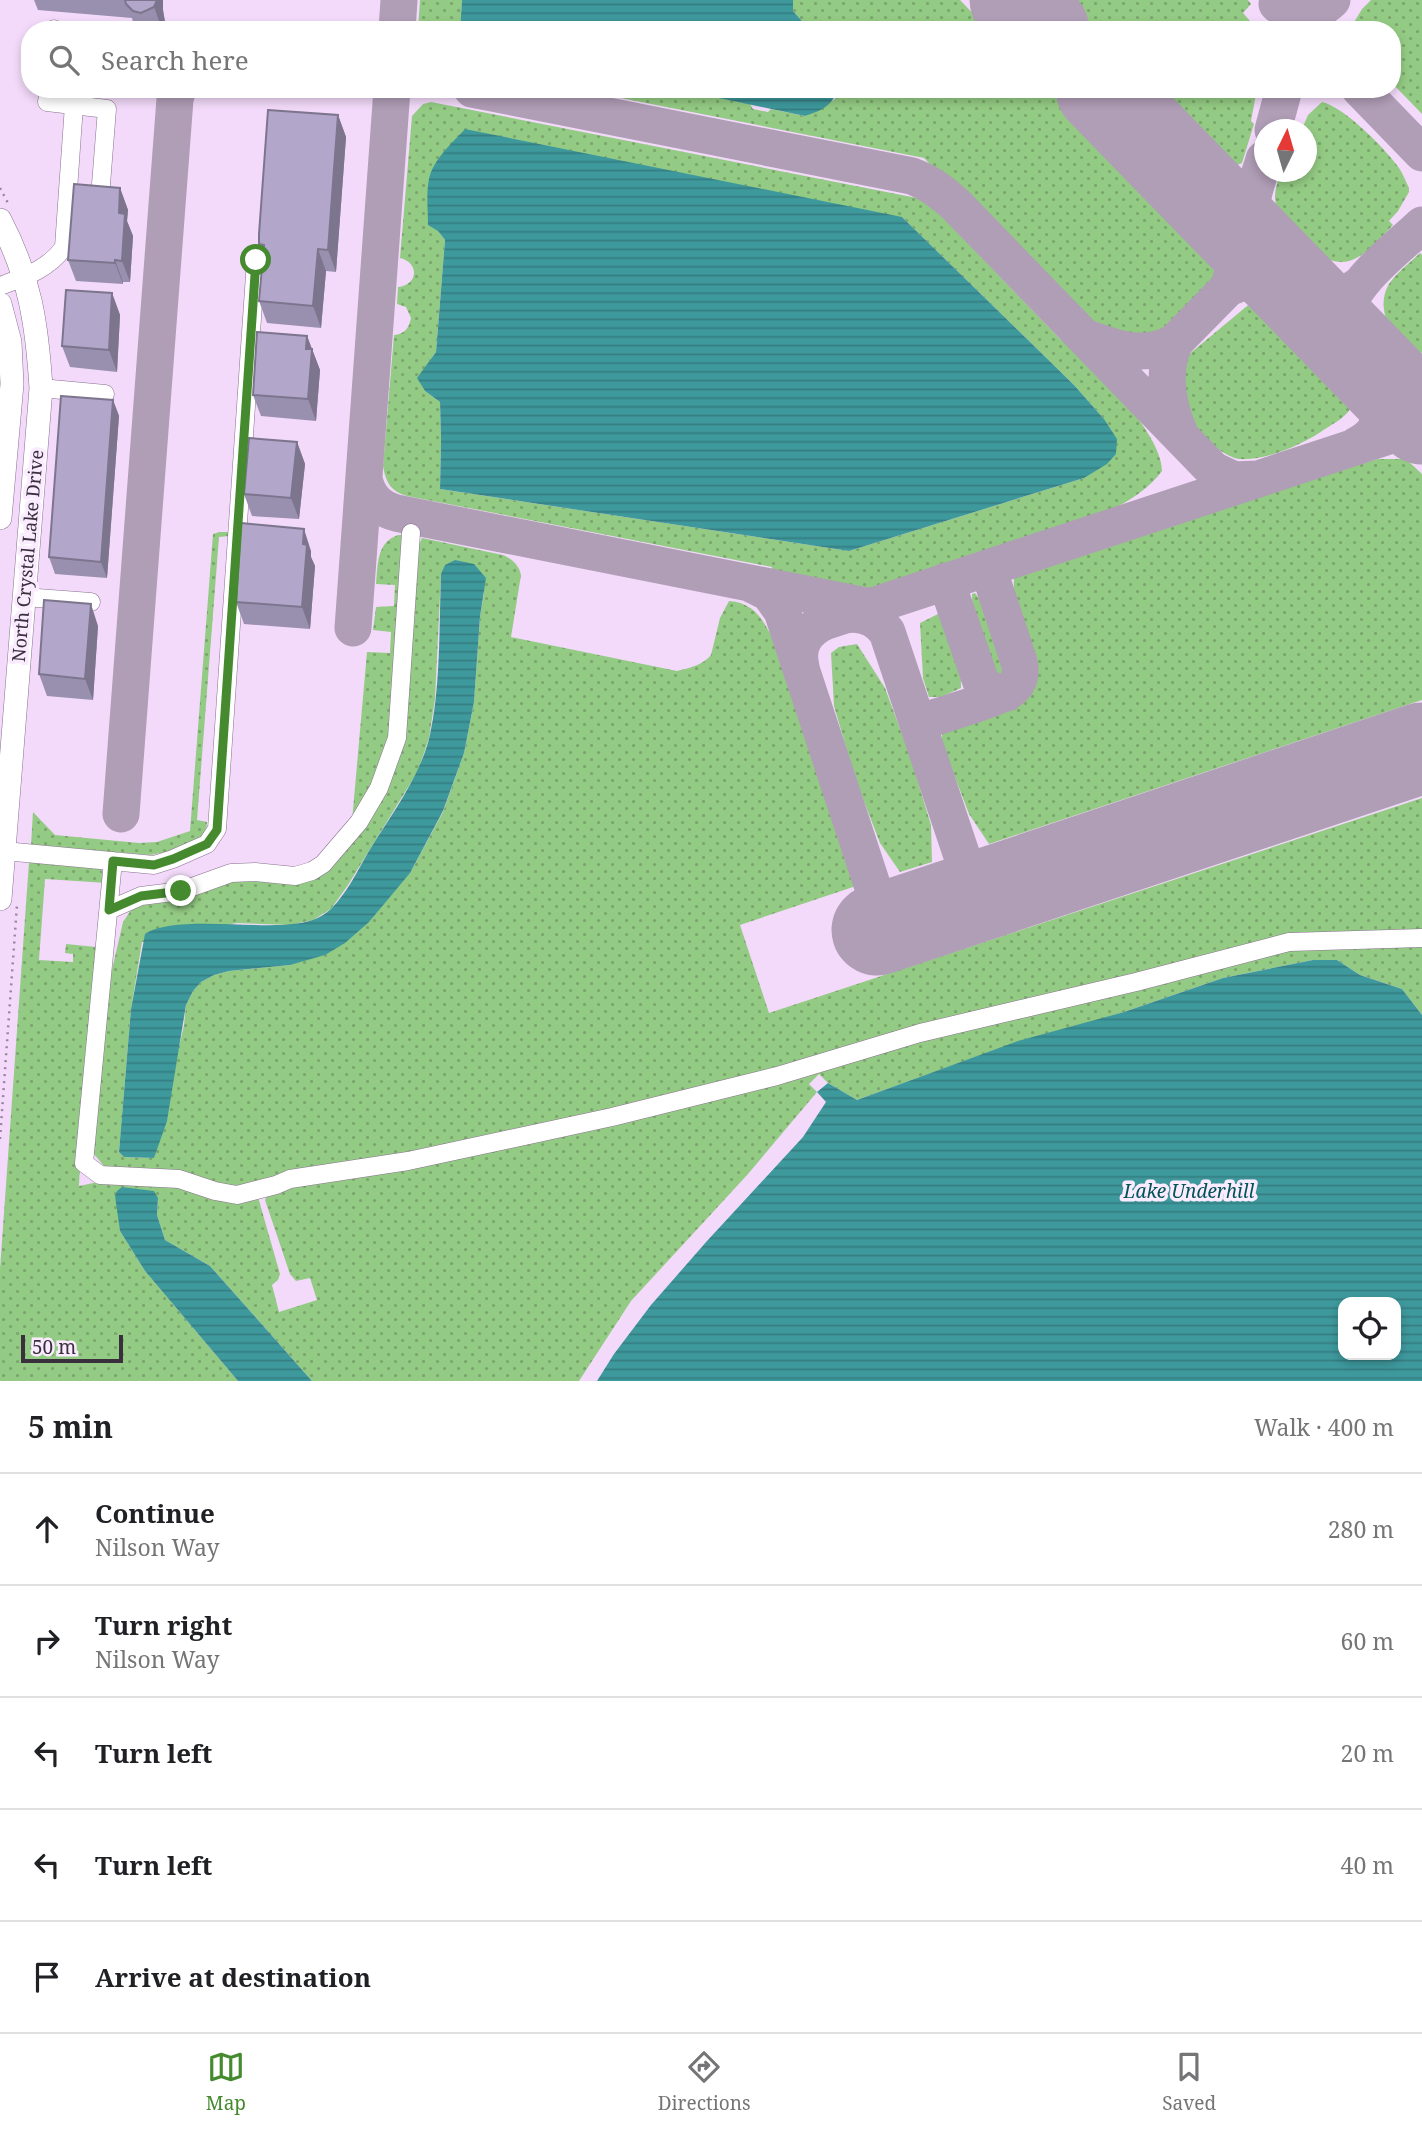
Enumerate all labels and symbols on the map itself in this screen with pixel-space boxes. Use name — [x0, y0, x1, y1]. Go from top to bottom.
north arrow — [1254, 119, 1317, 182]
route start — [240, 244, 271, 275]
street label: North Crystal Lake Drive — [6, 449, 48, 663]
route end — [165, 875, 196, 906]
water label: Lake Underhill — [1123, 1178, 1255, 1204]
scale bar — [21, 1332, 122, 1364]

